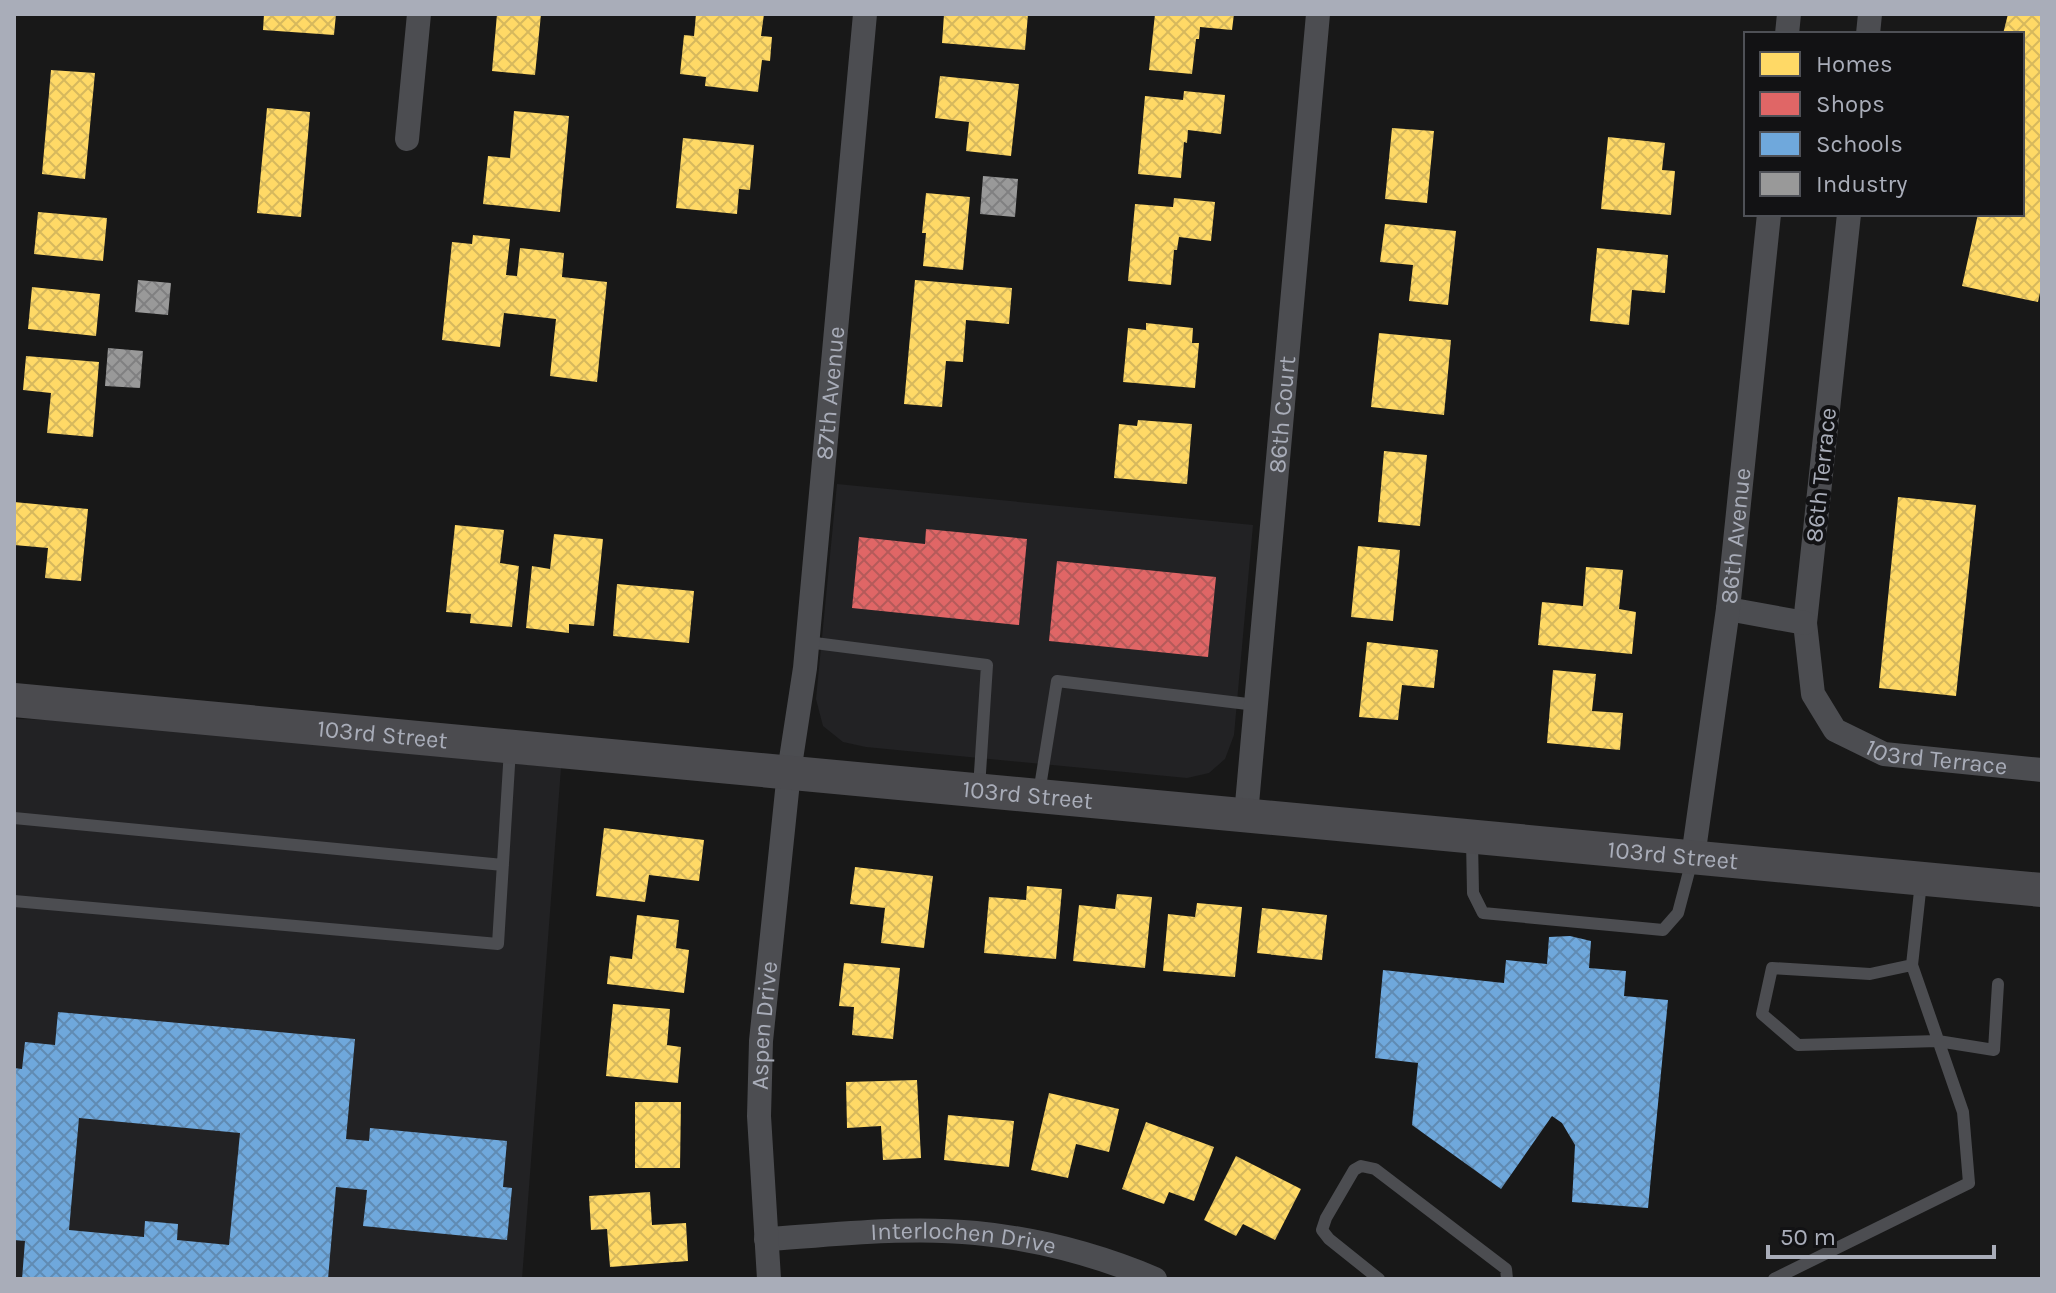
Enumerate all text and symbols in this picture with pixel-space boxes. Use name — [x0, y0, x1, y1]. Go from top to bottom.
legend — [1744, 32, 2024, 216]
text: Homes — [1816, 50, 1893, 78]
text: Shops — [1816, 90, 1885, 118]
text: Schools — [1816, 130, 1903, 158]
text: Industry — [1816, 170, 1907, 198]
street label: 87th Avenue — [810, 325, 850, 461]
street label: 86th Court — [1263, 355, 1301, 475]
street label: 86th Terrace — [1800, 406, 1842, 544]
street label: 86th Avenue — [1715, 466, 1757, 605]
street label: 103rd Street — [316, 714, 449, 755]
street label: 103rd Terrace — [1861, 733, 2009, 780]
street label: 103rd Street — [961, 775, 1094, 815]
street label: 103rd Street — [1606, 835, 1739, 875]
street label: Aspen Drive — [746, 960, 783, 1090]
scale bar — [1768, 1209, 1994, 1259]
street label: Interlochen Drive — [870, 1216, 1059, 1260]
text: 50 m — [1780, 1223, 1836, 1251]

